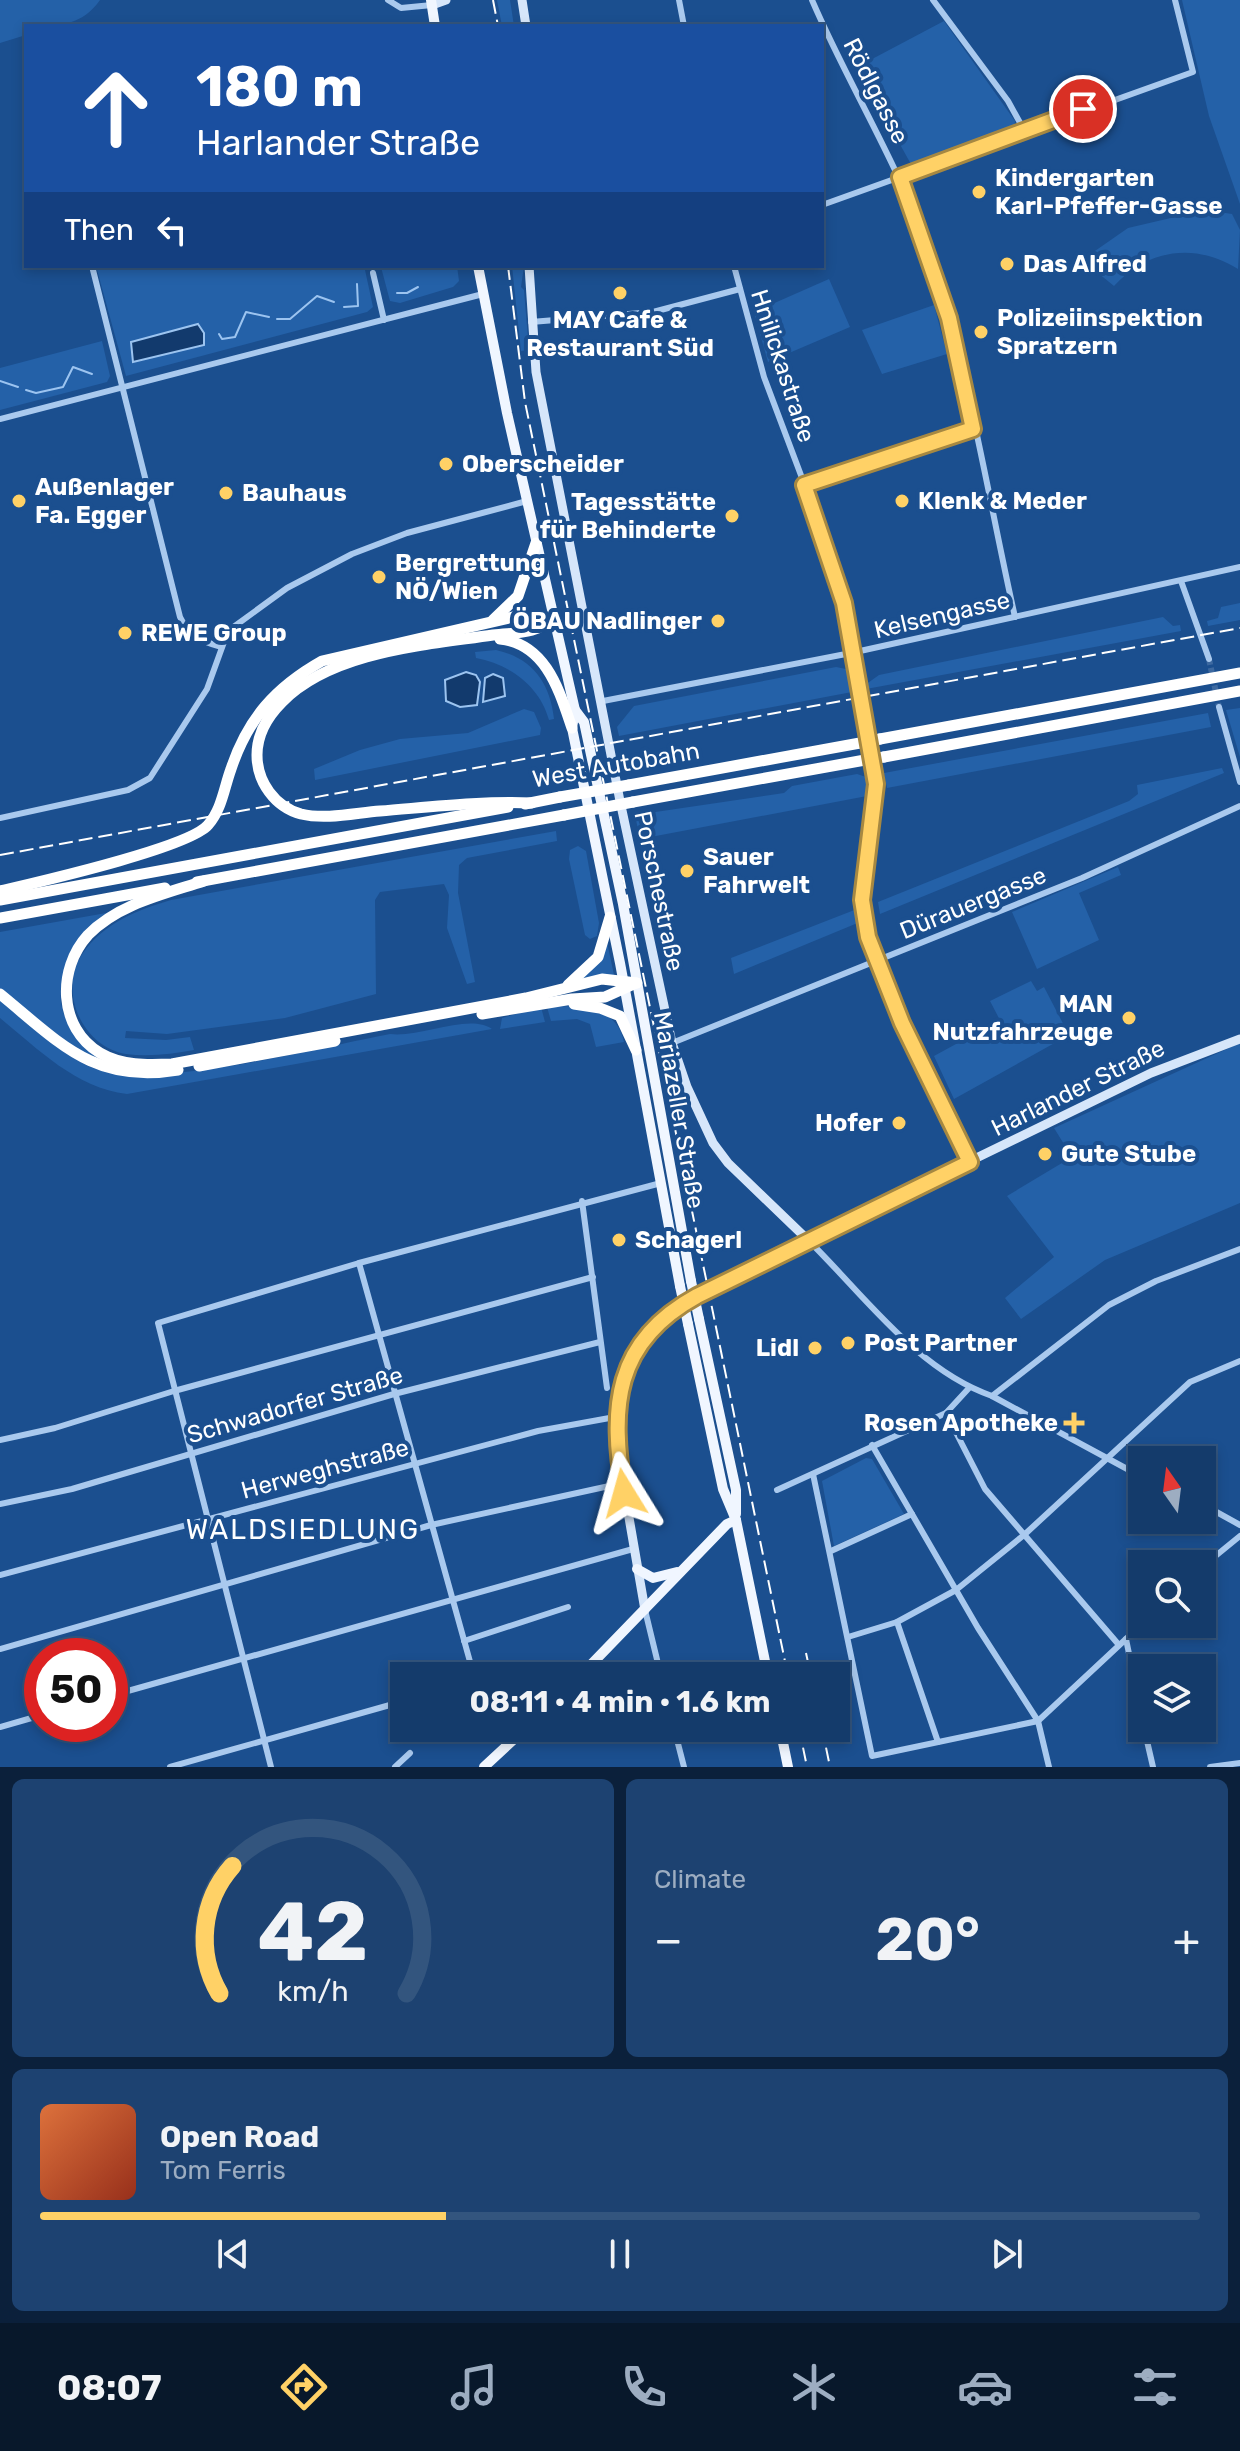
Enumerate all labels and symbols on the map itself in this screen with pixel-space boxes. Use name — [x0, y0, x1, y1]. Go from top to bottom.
street label: Rödlgasse — [837, 33, 915, 149]
pin — [1049, 75, 1117, 143]
place label: Kindergarten Karl-Pfeffer-Gasse — [995, 164, 1222, 220]
marker: Kindergarten Karl-Pfeffer-Gasse — [970, 183, 988, 201]
place label: Das Alfred — [1023, 250, 1147, 278]
marker: Das Alfred — [998, 255, 1016, 273]
marker: MAY Cafe & Restaurant Süd — [611, 284, 629, 302]
street label: Hnilickastraße — [745, 286, 821, 446]
place label: Polizeiinspektion Spratzern — [997, 304, 1203, 360]
place label: MAY Cafe & Restaurant Süd — [526, 306, 714, 362]
marker: Polizeiinspektion Spratzern — [972, 323, 990, 341]
place label: Oberscheider — [462, 450, 624, 478]
marker: Oberscheider — [437, 455, 455, 473]
place label: Außenlager Fa. Egger — [35, 473, 174, 529]
place label: Bauhaus — [242, 479, 347, 507]
marker: Bauhaus — [217, 484, 235, 502]
place label: Klenk & Meder — [918, 487, 1087, 515]
place label: Tagesstätte für Behinderte — [540, 488, 716, 544]
marker: Außenlager Fa. Egger — [10, 492, 28, 510]
marker: Klenk & Meder — [893, 492, 911, 510]
marker: Tagesstätte für Behinderte — [723, 507, 741, 525]
place label: Bergrettung NÖ/Wien — [395, 549, 546, 605]
marker: Bergrettung NÖ/Wien — [370, 568, 388, 586]
street label: Kelsengasse — [871, 586, 1013, 644]
place label: ÖBAU Nadlinger — [513, 607, 702, 635]
marker: ÖBAU Nadlinger — [709, 612, 727, 630]
place label: REWE Group — [141, 619, 287, 647]
marker: REWE Group — [116, 624, 134, 642]
street label: West Autobahn — [530, 737, 702, 793]
street label: Porschestraße — [628, 808, 690, 974]
place label: Sauer Fahrwelt — [703, 843, 810, 899]
street label: Dürauergasse — [896, 861, 1050, 945]
marker: Sauer Fahrwelt — [678, 862, 696, 880]
place label: MAN Nutzfahrzeuge — [933, 990, 1113, 1046]
street label: Mariazeller Straße — [648, 1009, 710, 1211]
marker: MAN Nutzfahrzeuge — [1120, 1009, 1138, 1027]
street label: Harlander Straße — [987, 1034, 1169, 1142]
place label: Hofer — [815, 1109, 883, 1137]
marker: Hofer — [890, 1114, 908, 1132]
place label: Gute Stube — [1061, 1140, 1196, 1168]
marker: Gute Stube — [1036, 1145, 1054, 1163]
place label: Schagerl — [635, 1226, 742, 1254]
marker: Schagerl — [610, 1231, 628, 1249]
place label: Post Partner — [864, 1329, 1017, 1357]
place label: Lidl — [756, 1334, 799, 1362]
marker: Post Partner — [839, 1334, 857, 1352]
marker: Lidl — [806, 1339, 824, 1357]
street label: Schwadorfer Straße — [184, 1361, 406, 1449]
place label: Rosen Apotheke — [864, 1409, 1058, 1437]
marker: Rosen Apotheke — [1065, 1414, 1083, 1432]
street label: Herweghstraße — [238, 1433, 412, 1505]
north arrow — [1128, 1446, 1216, 1534]
position arrow — [582, 1451, 666, 1535]
district label: WALDSIEDLUNG — [186, 1513, 420, 1546]
speed limit sign: 50 — [24, 1638, 128, 1742]

